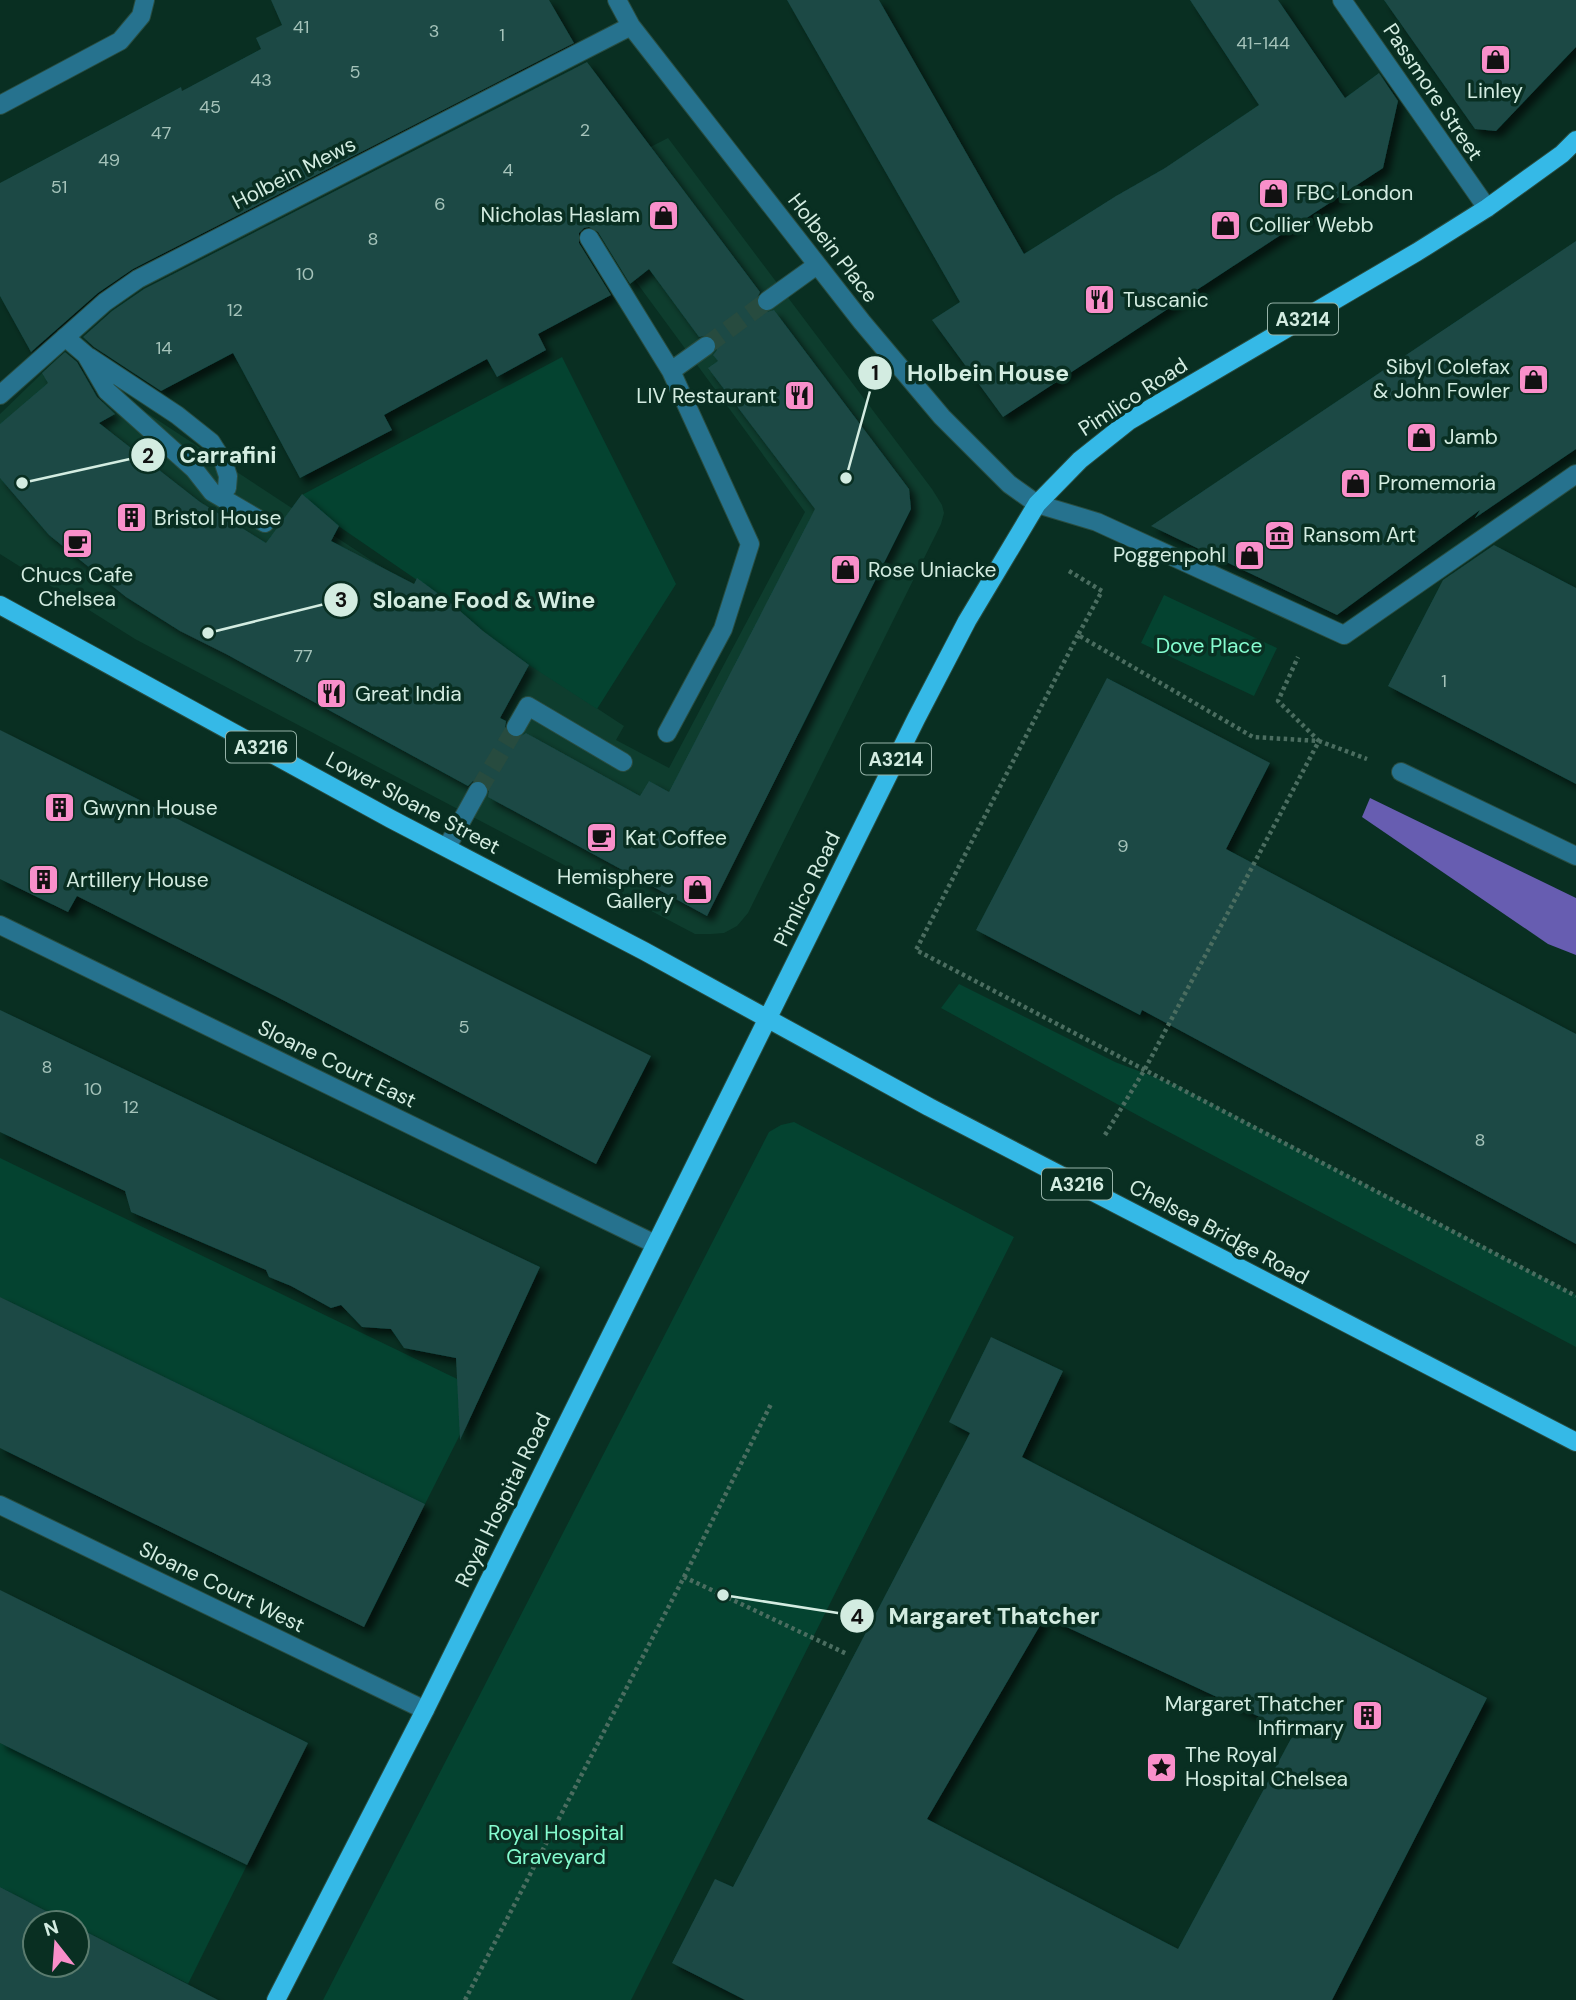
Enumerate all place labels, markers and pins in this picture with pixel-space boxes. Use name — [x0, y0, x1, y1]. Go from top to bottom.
shop icon: Linley — [1478, 42, 1512, 76]
place label: Linley — [1467, 77, 1523, 105]
shop icon: FBC London — [1256, 176, 1290, 210]
place label: FBC London — [1296, 179, 1413, 207]
shop icon: Nicholas Haslam — [646, 198, 680, 232]
place label: Nicholas Haslam — [481, 201, 640, 229]
shop icon: Collier Webb — [1209, 208, 1243, 242]
place label: Collier Webb — [1249, 211, 1374, 239]
restaurant icon: Tuscanic — [1083, 283, 1117, 317]
place label: Tuscanic — [1123, 286, 1209, 314]
callout: Holbein House — [858, 351, 1083, 395]
place label: Sibyl Colefax & John Fowler — [1373, 353, 1510, 405]
shop icon: Sibyl Colefax & John Fowler — [1516, 362, 1550, 396]
restaurant icon: LIV Restaurant — [783, 379, 817, 413]
place label: LIV Restaurant — [636, 382, 777, 410]
shop icon: Jamb — [1404, 420, 1438, 454]
place label: Jamb — [1444, 423, 1498, 451]
callout: Carrafini — [131, 433, 291, 477]
shop icon: Promemoria — [1338, 466, 1372, 500]
place label: Promemoria — [1378, 469, 1496, 497]
building icon: Bristol House — [114, 501, 148, 535]
place label: Bristol House — [154, 504, 282, 532]
museum icon: Ransom Art — [1263, 518, 1297, 552]
place label: Ransom Art — [1303, 521, 1416, 549]
cafe icon: Chucs Cafe Chelsea — [60, 526, 94, 560]
shop icon: Poggenpohl — [1232, 538, 1266, 572]
place label: Poggenpohl — [1113, 541, 1226, 569]
shop icon: Rose Uniacke — [828, 553, 862, 587]
place label: Rose Uniacke — [868, 556, 996, 584]
place label: Chucs Cafe Chelsea — [21, 561, 133, 613]
callout: Sloane Food & Wine — [323, 578, 609, 622]
restaurant icon: Great India — [315, 677, 349, 711]
place label: Great India — [355, 680, 462, 708]
building icon: Gwynn House — [43, 791, 77, 825]
place label: Gwynn House — [83, 794, 218, 822]
cafe icon: Kat Coffee — [585, 821, 619, 855]
place label: Kat Coffee — [625, 824, 727, 852]
building icon: Artillery House — [26, 863, 60, 897]
place label: Hemisphere Gallery — [557, 863, 674, 915]
place label: Artillery House — [66, 866, 209, 894]
shop icon: Hemisphere Gallery — [680, 872, 714, 906]
callout: Margaret Thatcher — [839, 1594, 1113, 1638]
place label: Margaret Thatcher Infirmary — [1165, 1690, 1344, 1742]
building icon: Margaret Thatcher Infirmary — [1350, 1699, 1384, 1733]
place label: The Royal Hospital Chelsea — [1185, 1741, 1348, 1793]
place icon: The Royal Hospital Chelsea — [1145, 1750, 1179, 1784]

